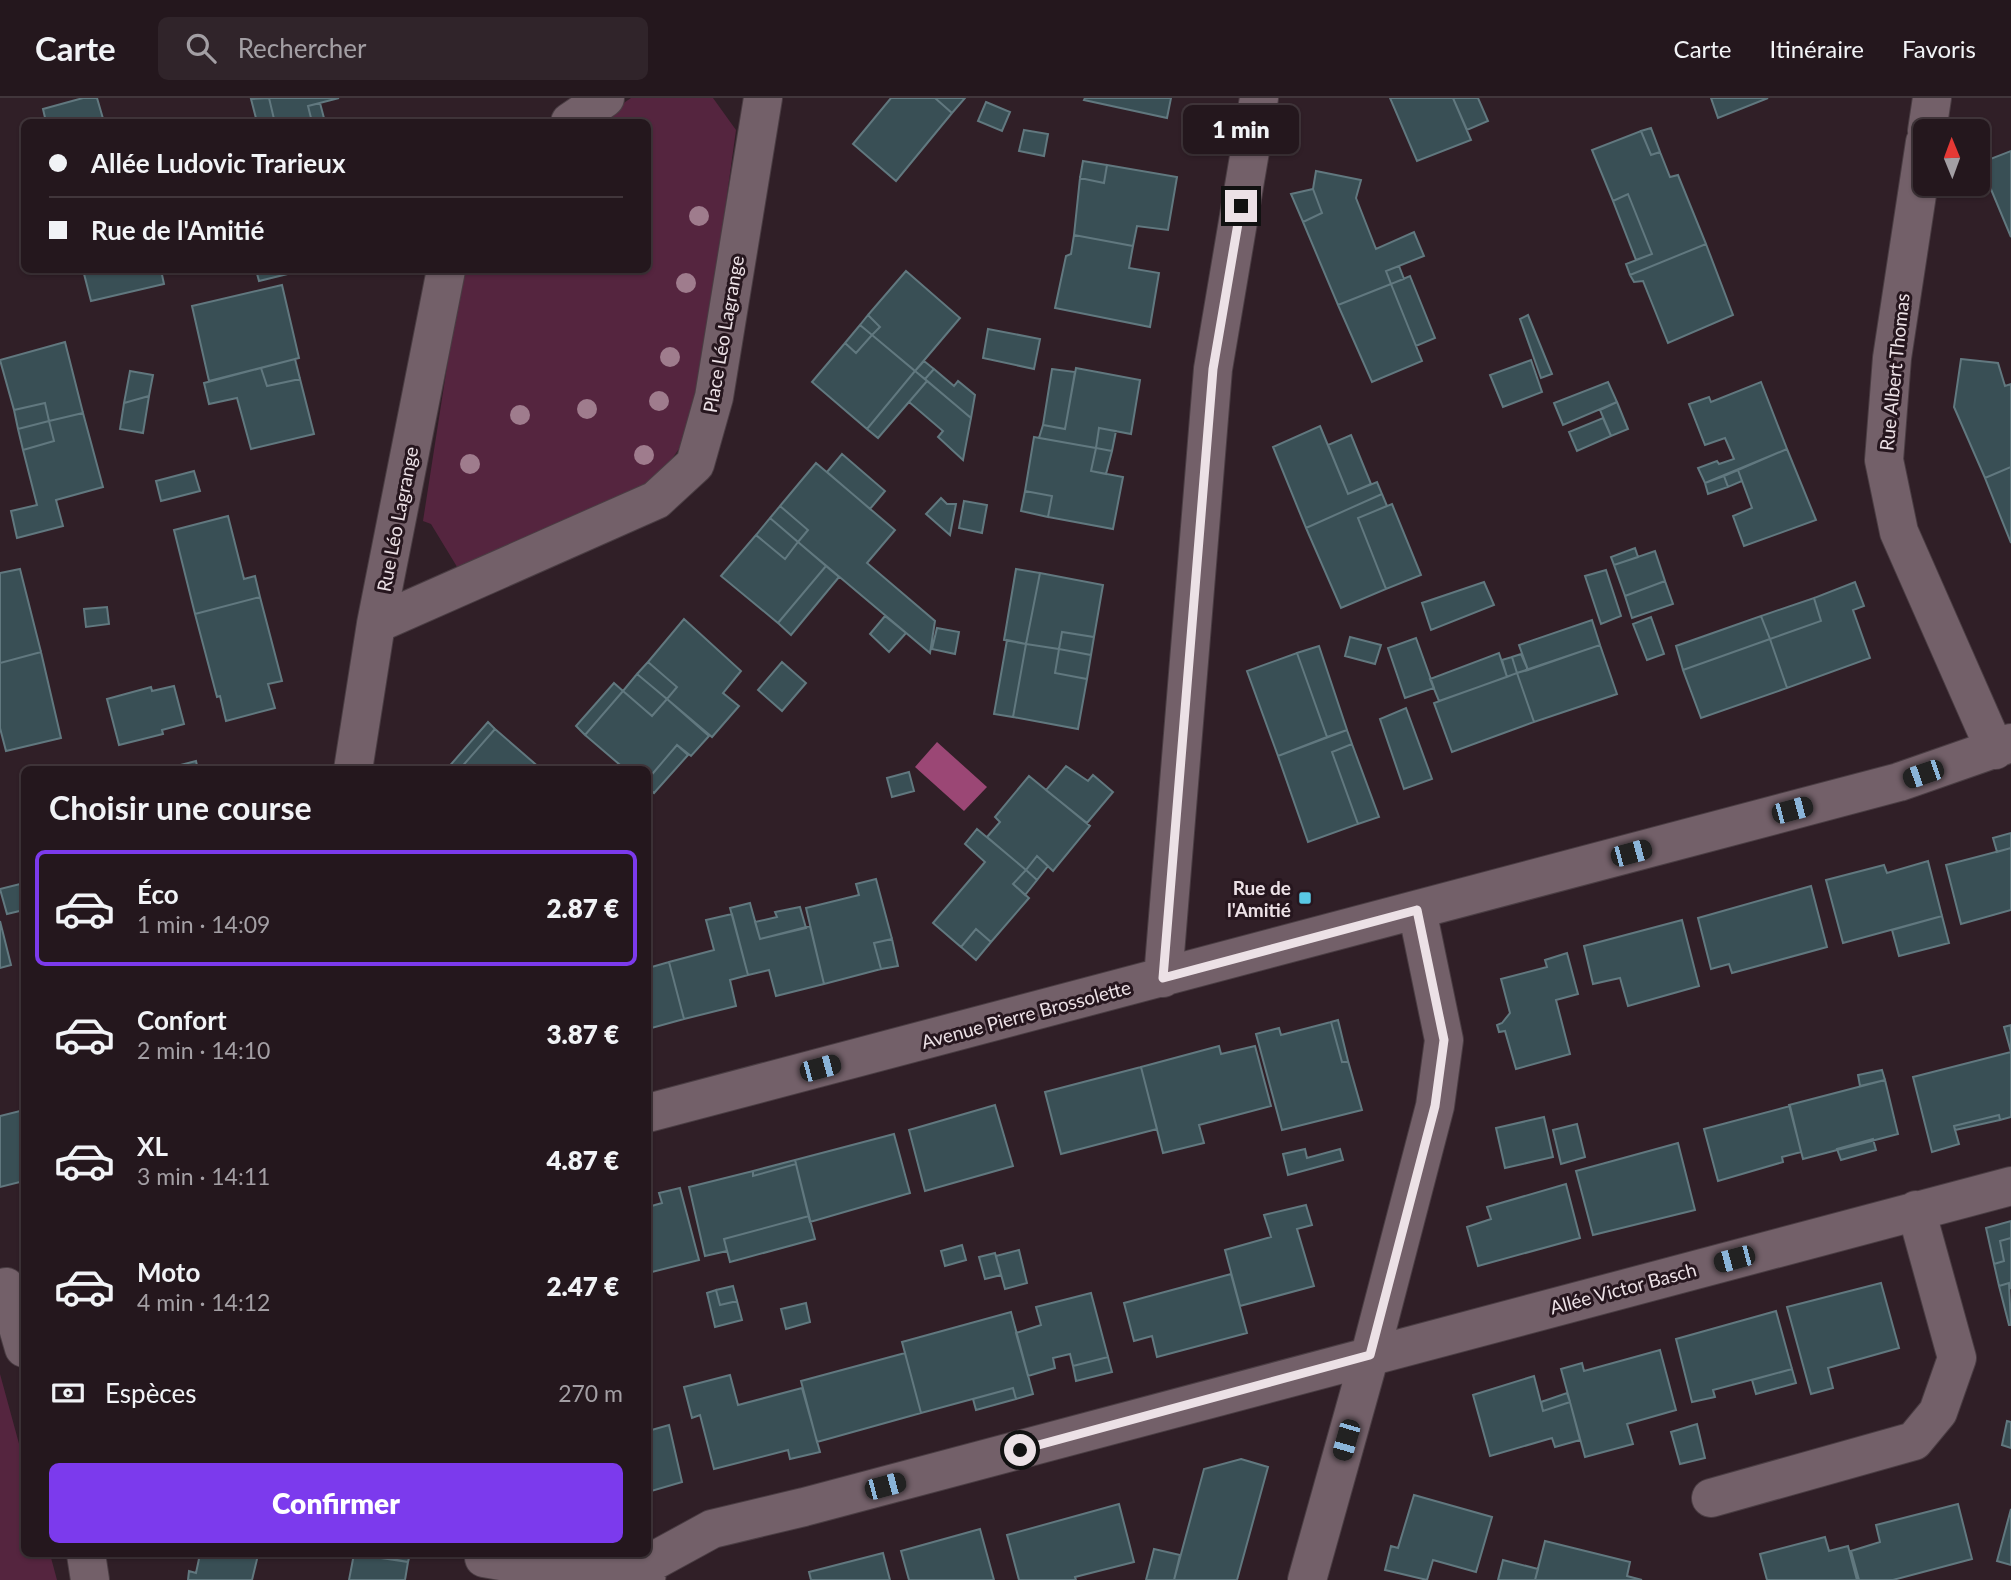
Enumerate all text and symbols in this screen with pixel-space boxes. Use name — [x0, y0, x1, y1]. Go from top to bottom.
search box — [158, 17, 648, 80]
text: Carte — [35, 28, 116, 68]
icon: search — [182, 29, 220, 67]
text: Rechercher — [238, 32, 367, 64]
text: Carte — [1674, 34, 1732, 63]
text: Itinéraire — [1770, 34, 1864, 63]
text: Favoris — [1902, 34, 1976, 63]
callout: 1 min — [1183, 105, 1299, 154]
text: 1 min — [1212, 115, 1270, 143]
north arrow — [1913, 119, 1990, 196]
map controls — [1913, 119, 1990, 196]
text: Allée Ludovic Trarieux — [91, 147, 345, 179]
route end — [1225, 190, 1257, 222]
text: Rue de l'Amitié — [91, 214, 264, 246]
street label: Place Léo Lagrange — [698, 253, 748, 415]
street label: Rue Albert Thomas — [1874, 292, 1914, 452]
street label: Rue Léo Lagrange — [372, 444, 422, 594]
car — [1900, 757, 1947, 791]
text: Choisir une course — [49, 788, 312, 827]
car — [1769, 794, 1816, 826]
car — [1608, 837, 1655, 869]
place label: Rue de l'Amitié — [1227, 876, 1291, 921]
icon: car — [53, 877, 116, 940]
text: Éco — [137, 878, 179, 910]
marker: Rue de l'Amitié — [1297, 890, 1313, 906]
text: 2.87 € — [546, 892, 619, 924]
text: 1 min · 14:09 — [137, 910, 270, 938]
street label: Avenue Pierre Brossolette — [919, 975, 1133, 1053]
icon: car — [53, 1003, 116, 1066]
text: Confort — [137, 1004, 227, 1036]
text: 3.87 € — [546, 1018, 619, 1050]
text: 2 min · 14:10 — [137, 1036, 270, 1064]
car — [797, 1052, 844, 1084]
icon: car — [53, 1129, 116, 1192]
text: XL — [137, 1130, 168, 1162]
text: 4.87 € — [546, 1144, 619, 1176]
text: 3 min · 14:11 — [137, 1162, 270, 1190]
car — [1711, 1243, 1758, 1275]
icon: car — [53, 1255, 116, 1318]
text: Moto — [137, 1256, 200, 1288]
street label: Allée Victor Basch — [1547, 1257, 1699, 1319]
text: 2.47 € — [546, 1270, 619, 1302]
text: 4 min · 14:12 — [137, 1288, 270, 1316]
icon: cash — [49, 1374, 87, 1412]
text: Espèces — [105, 1377, 197, 1409]
text: 270 m — [558, 1379, 623, 1407]
car — [1331, 1417, 1362, 1463]
route start — [1004, 1434, 1036, 1466]
button: Confirmer — [49, 1463, 623, 1543]
car — [862, 1470, 909, 1502]

